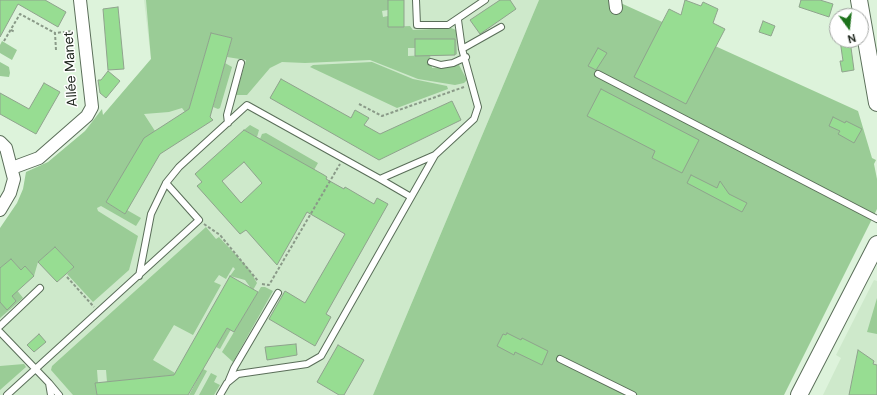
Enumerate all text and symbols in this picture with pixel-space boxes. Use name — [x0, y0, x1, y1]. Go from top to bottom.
north arrow — [829, 8, 869, 48]
street label: Allée Manet — [61, 31, 81, 107]
text: N — [846, 31, 858, 46]

